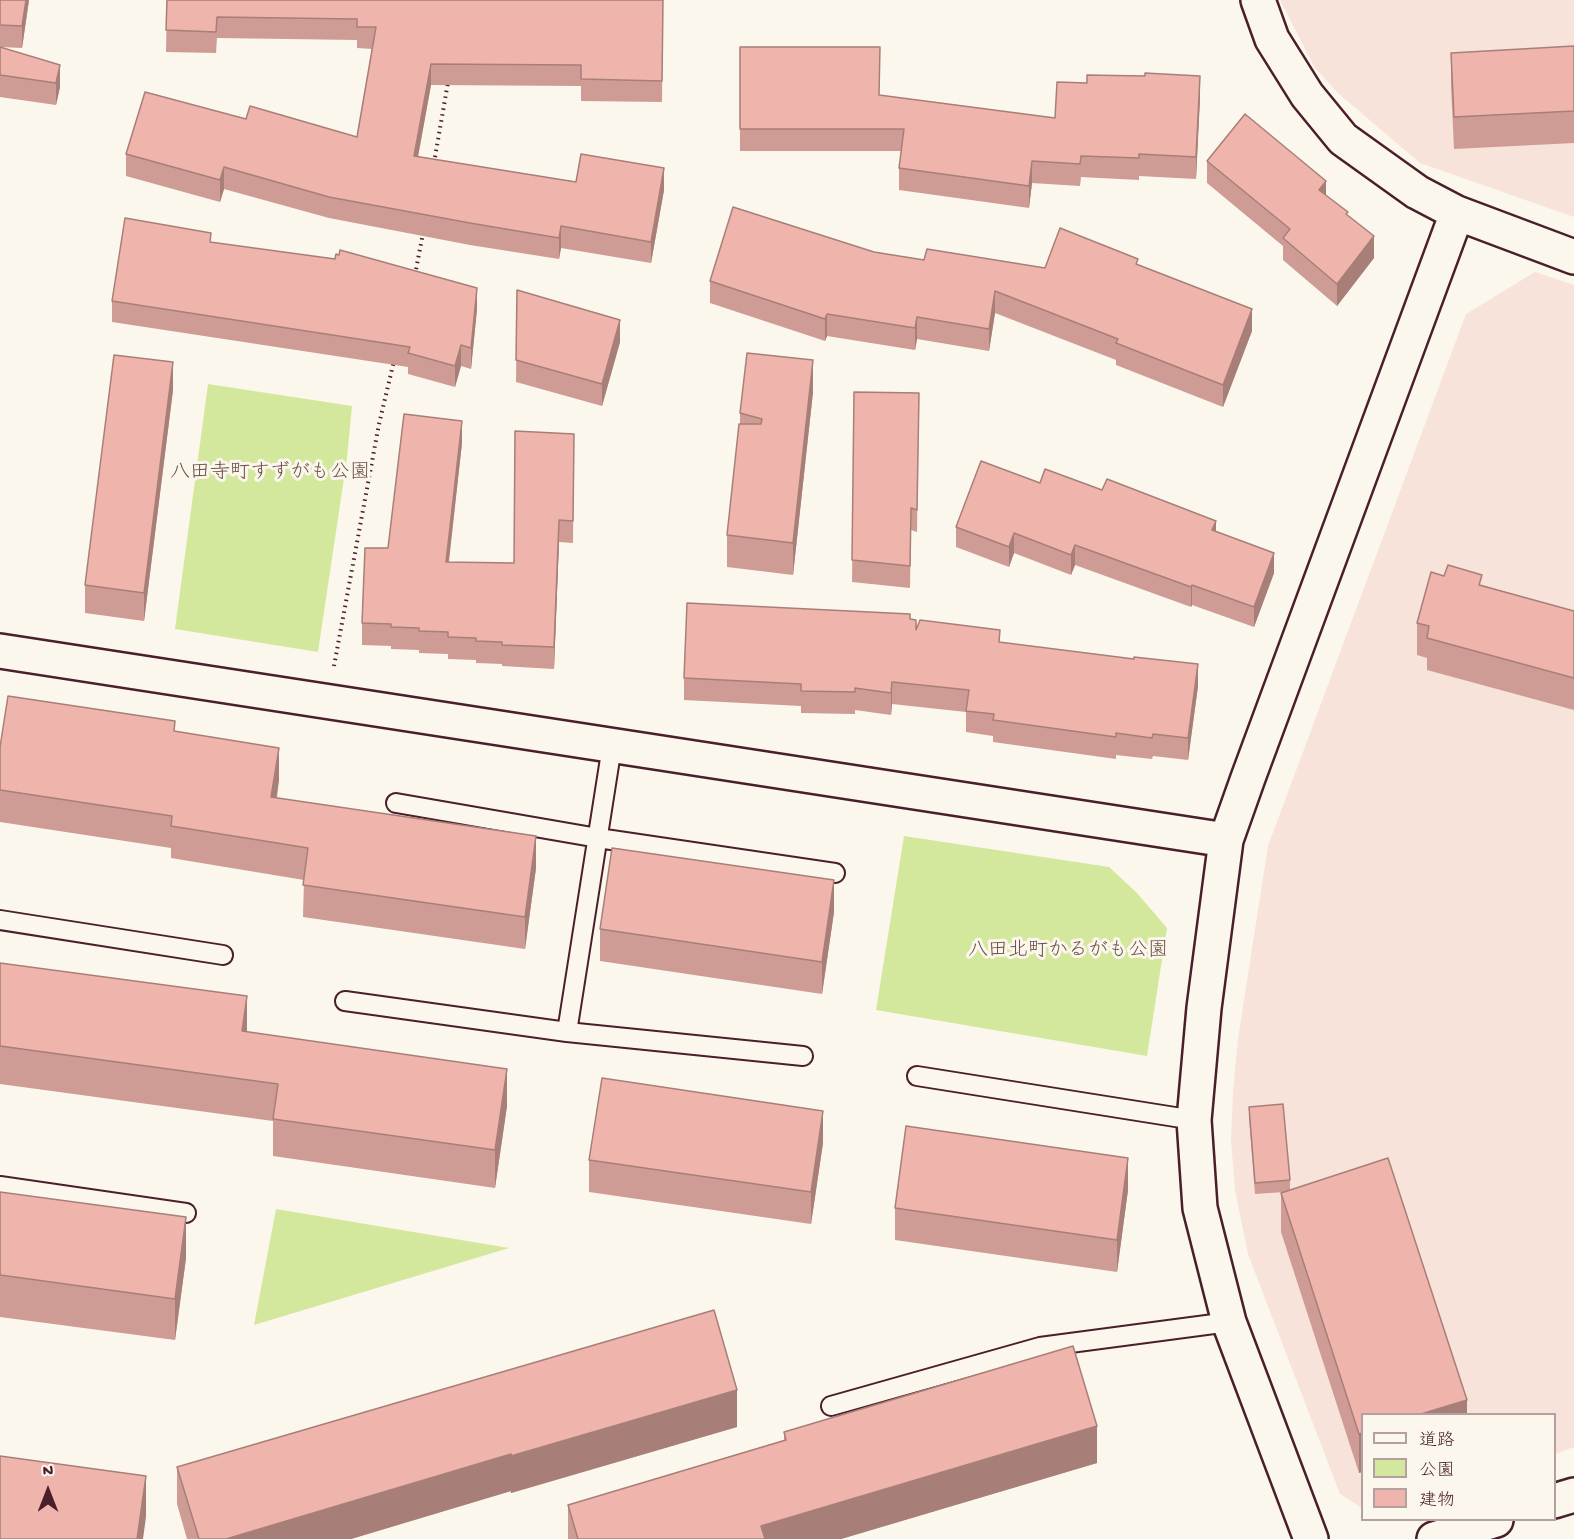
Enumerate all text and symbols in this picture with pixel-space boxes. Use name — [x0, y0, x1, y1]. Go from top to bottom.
park label: 八田寺町すずがも公園 — [170, 462, 370, 486]
park label: 八田北町かるがも公園 — [968, 940, 1168, 964]
legend — [1361, 1413, 1556, 1521]
text: 道路 — [1419, 1431, 1455, 1452]
north arrow — [18, 1461, 78, 1521]
text: 公園 — [1419, 1461, 1455, 1482]
text: N — [43, 1463, 53, 1482]
text: 建物 — [1419, 1491, 1455, 1512]

